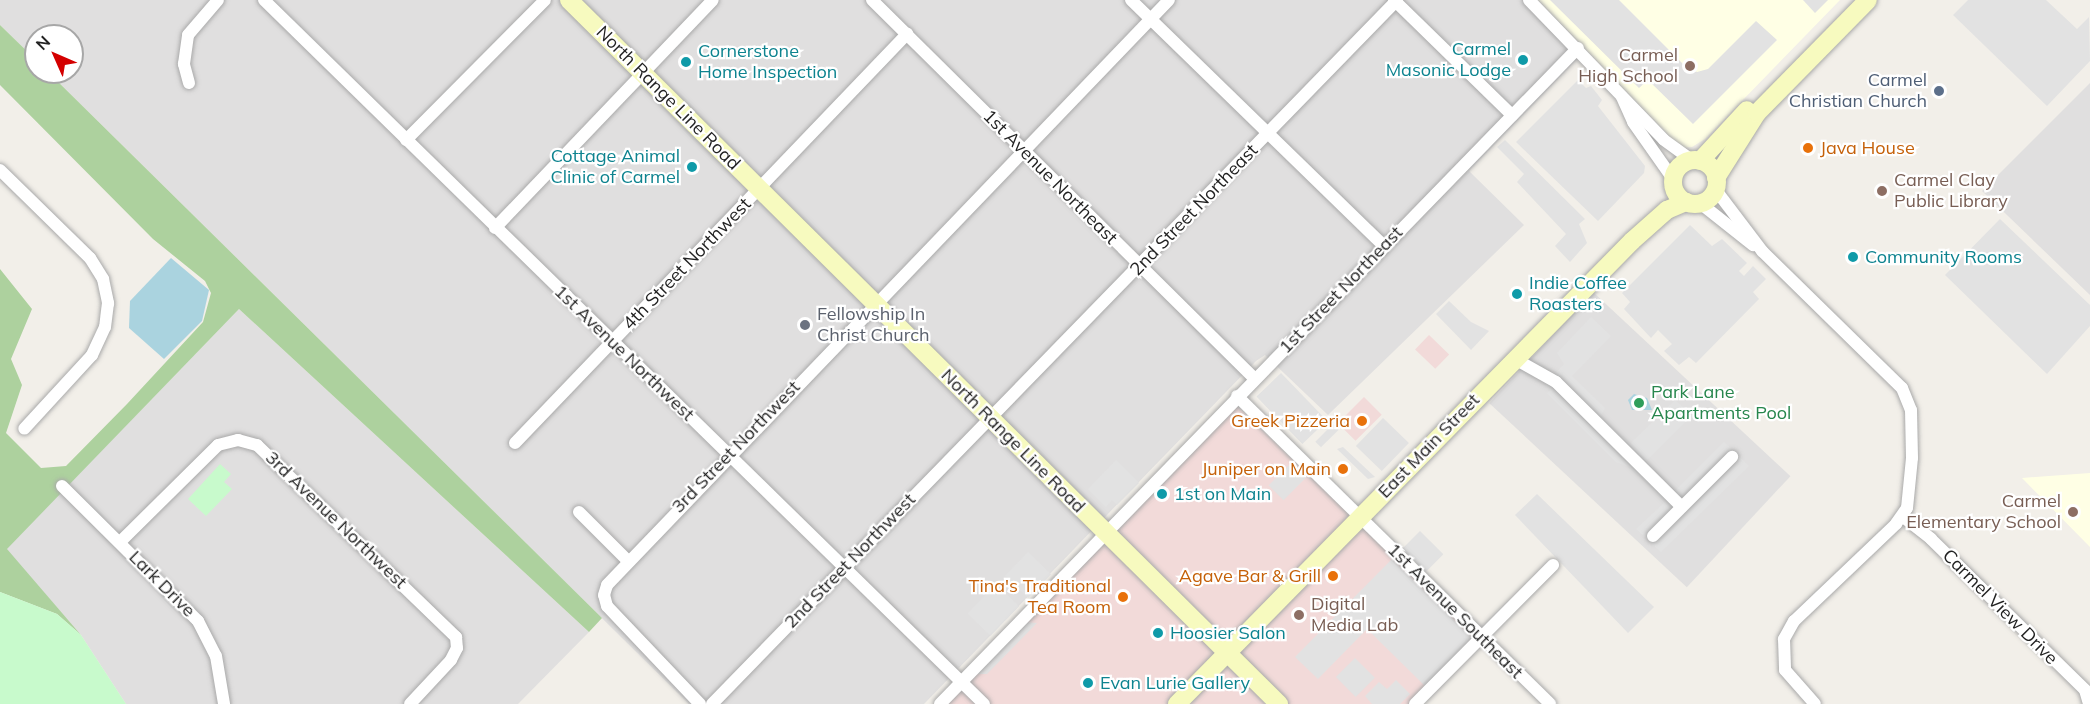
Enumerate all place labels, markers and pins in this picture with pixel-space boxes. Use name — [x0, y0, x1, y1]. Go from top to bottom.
place label: Carmel Masonic Lodge — [1386, 39, 1511, 82]
place label: Cornerstone Home Inspection — [698, 41, 837, 84]
place label: Carmel High School — [1578, 45, 1678, 88]
marker: Carmel Masonic Lodge — [1516, 53, 1530, 67]
marker: Cornerstone Home Inspection — [679, 55, 693, 69]
marker: Carmel High School — [1683, 59, 1697, 73]
place label: Carmel Christian Church — [1789, 70, 1927, 112]
marker: Carmel Christian Church — [1932, 84, 1946, 98]
place label: Java House — [1820, 137, 1915, 159]
marker: Java House — [1801, 141, 1815, 155]
place label: Cottage Animal Clinic of Carmel — [550, 146, 680, 188]
marker: Cottage Animal Clinic of Carmel — [685, 160, 699, 174]
place label: Carmel Clay Public Library — [1894, 170, 2008, 213]
marker: Carmel Clay Public Library — [1875, 184, 1889, 198]
place label: Community Rooms — [1865, 246, 2022, 268]
marker: Community Rooms — [1846, 250, 1860, 264]
place label: Indie Coffee Roasters — [1529, 273, 1627, 316]
marker: Indie Coffee Roasters — [1510, 287, 1524, 301]
place label: Fellowship In Christ Church — [817, 304, 930, 346]
marker: Fellowship In Christ Church — [798, 318, 812, 332]
place label: Park Lane Apartments Pool — [1651, 382, 1791, 424]
marker: Park Lane Apartments Pool — [1632, 396, 1646, 410]
place label: Greek Pizzeria — [1231, 410, 1350, 432]
marker: Greek Pizzeria — [1355, 414, 1369, 428]
place label: Juniper on Main — [1201, 458, 1331, 480]
marker: Juniper on Main — [1336, 462, 1350, 476]
place label: 1st on Main — [1174, 483, 1271, 505]
marker: 1st on Main — [1155, 487, 1169, 501]
place label: Carmel Elementary School — [1906, 491, 2061, 534]
marker: Carmel Elementary School — [2066, 505, 2080, 519]
place label: Agave Bar & Grill — [1179, 565, 1321, 587]
marker: Agave Bar & Grill — [1326, 569, 1340, 583]
place label: Tina's Traditional Tea Room — [969, 576, 1111, 618]
marker: Tina's Traditional Tea Room — [1116, 590, 1130, 604]
place label: Digital Media Lab — [1311, 594, 1398, 636]
marker: Digital Media Lab — [1292, 608, 1306, 622]
place label: Hoosier Salon — [1170, 622, 1286, 644]
marker: Hoosier Salon — [1151, 626, 1165, 640]
place label: Evan Lurie Gallery — [1100, 672, 1250, 694]
marker: Evan Lurie Gallery — [1081, 676, 1095, 690]

